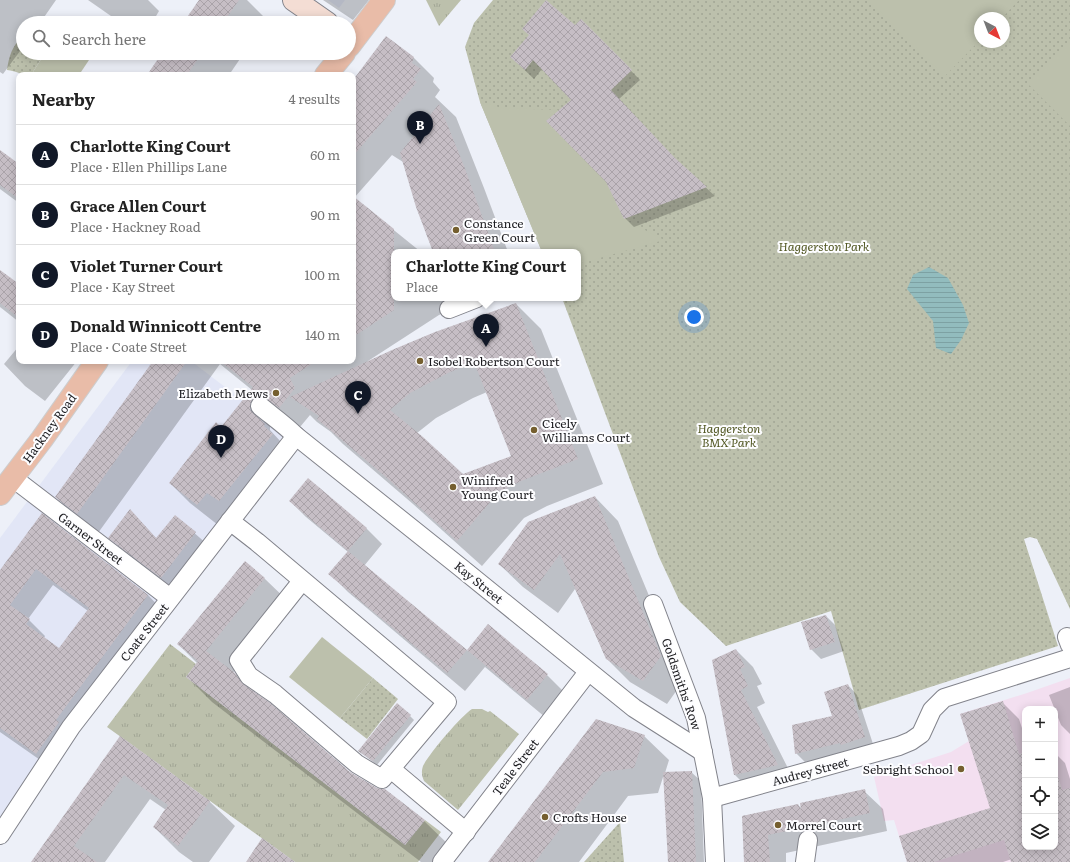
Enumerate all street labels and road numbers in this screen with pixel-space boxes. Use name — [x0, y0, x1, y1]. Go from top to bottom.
street label: Hackney Road — [18, 389, 81, 466]
street label: Garner Street — [55, 508, 127, 569]
street label: Kay Street — [451, 557, 507, 607]
street label: Coate Street — [116, 599, 173, 665]
street label: Goldsmiths' Row — [658, 635, 706, 733]
street label: Teale Street — [487, 734, 543, 799]
street label: Audrey Street — [770, 752, 850, 790]

